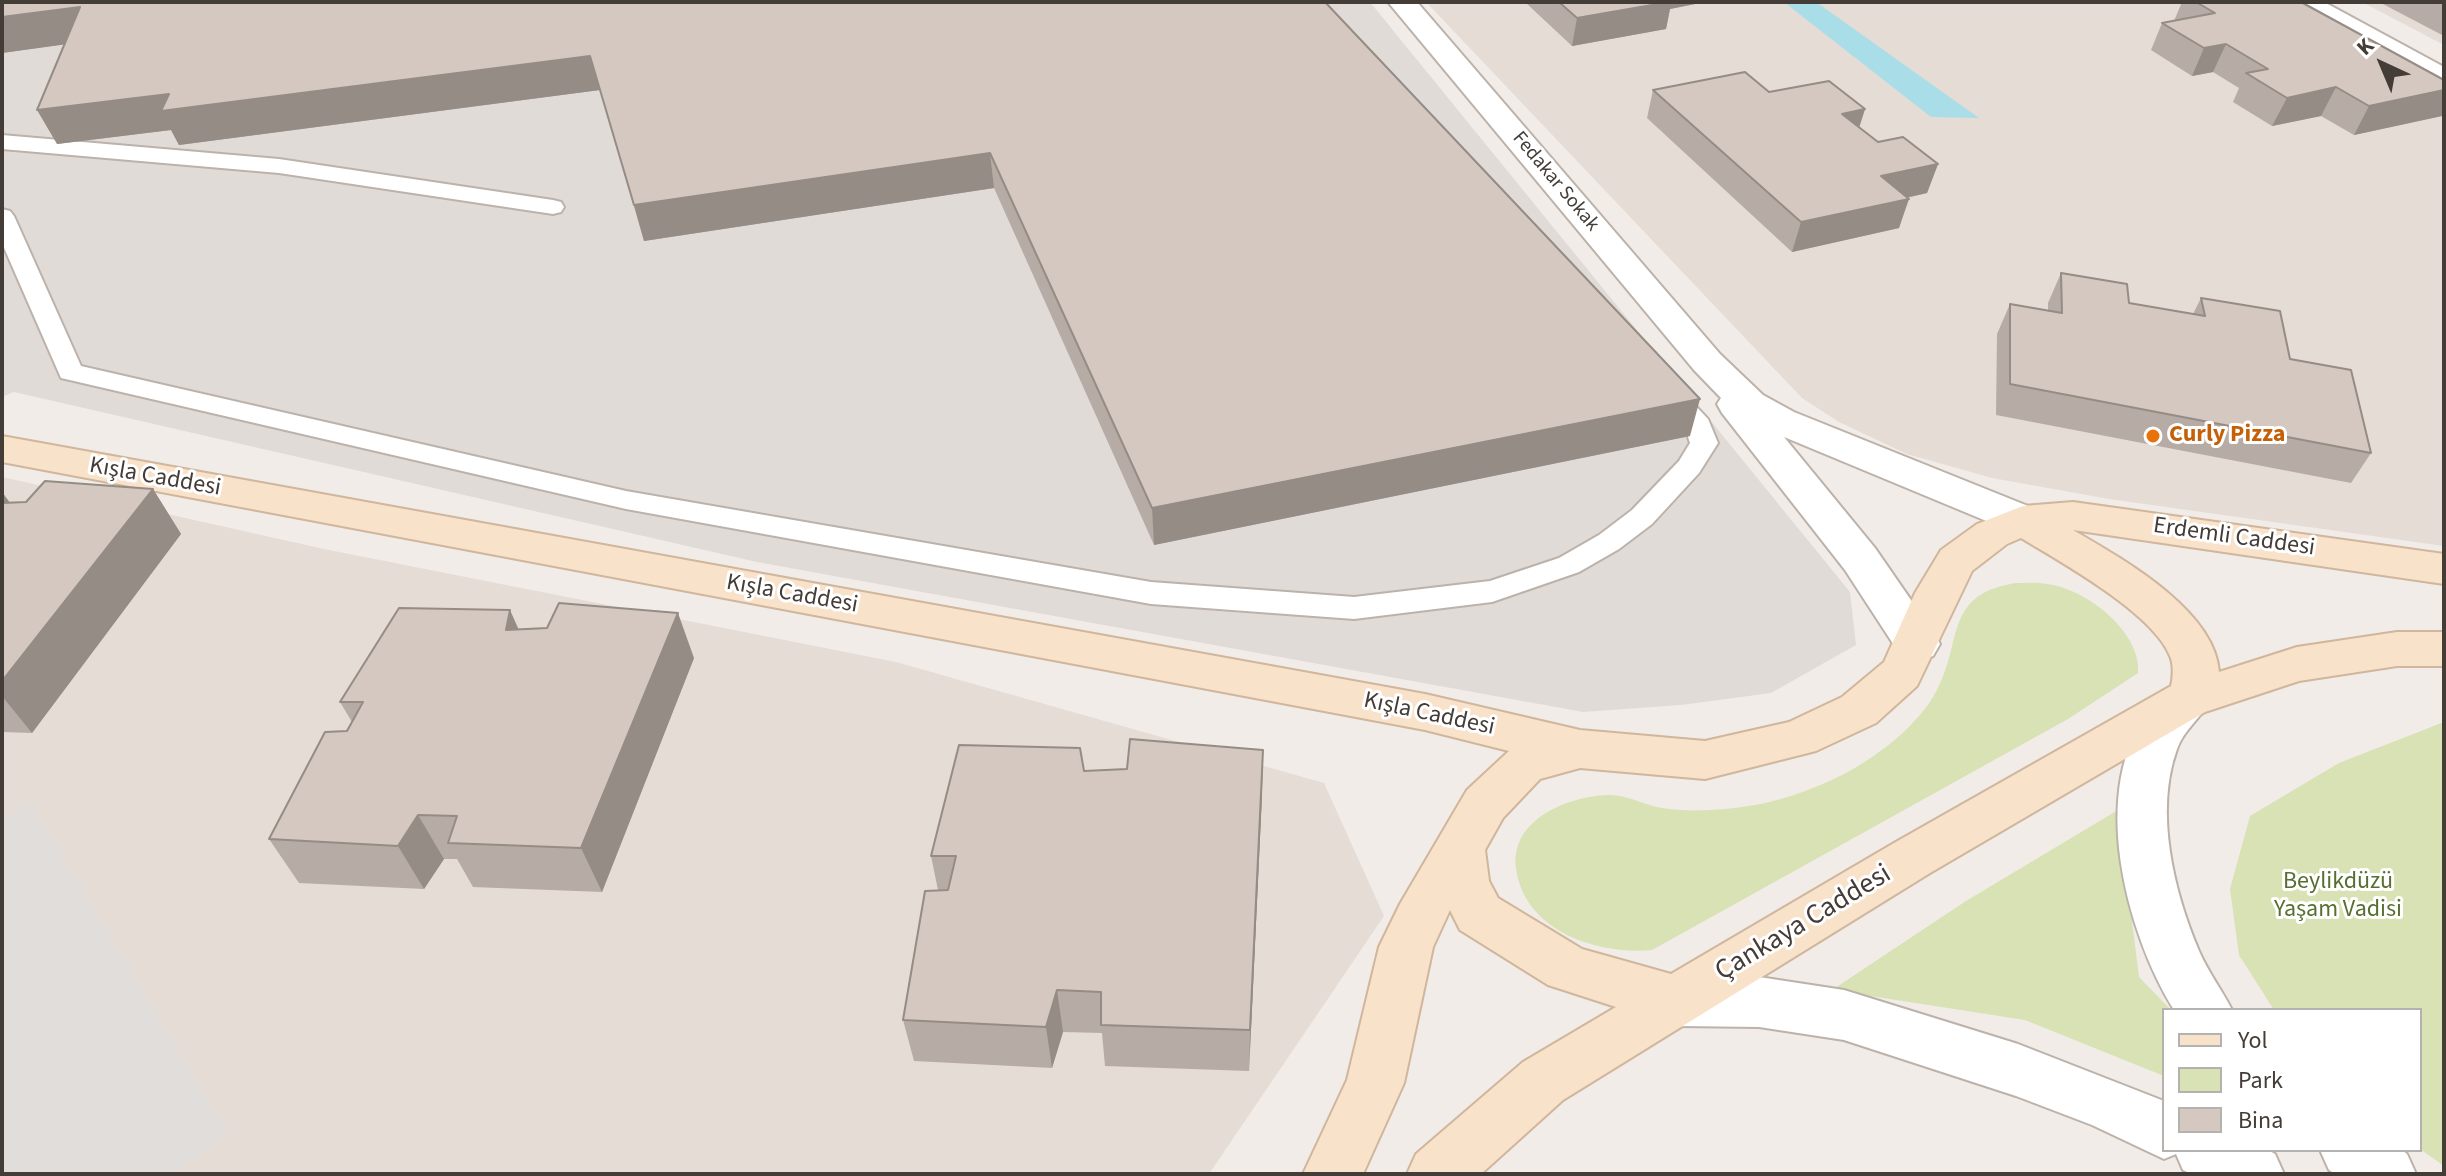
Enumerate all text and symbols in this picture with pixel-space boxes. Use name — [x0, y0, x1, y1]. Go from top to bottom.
north arrow — [2342, 24, 2422, 104]
text: K — [2349, 31, 2381, 63]
street label: Fedakar Sokak — [1506, 127, 1604, 237]
place label: Curly Pizza — [2169, 422, 2285, 450]
marker: Curly Pizza — [2144, 427, 2162, 445]
street label: Kışla Caddesi — [87, 452, 223, 504]
street label: Erdemli Caddesi — [2151, 512, 2317, 564]
street label: Kışla Caddesi — [724, 569, 860, 621]
street label: Kışla Caddesi — [1361, 687, 1497, 743]
street label: Çankaya Caddesi — [1710, 858, 1898, 990]
park label: Beylikdüzü Yaşam Vadisi — [2274, 869, 2402, 925]
legend — [2162, 1008, 2422, 1152]
text: Yol — [2238, 1023, 2268, 1058]
text: Park — [2238, 1063, 2283, 1098]
text: Bina — [2238, 1103, 2283, 1138]

